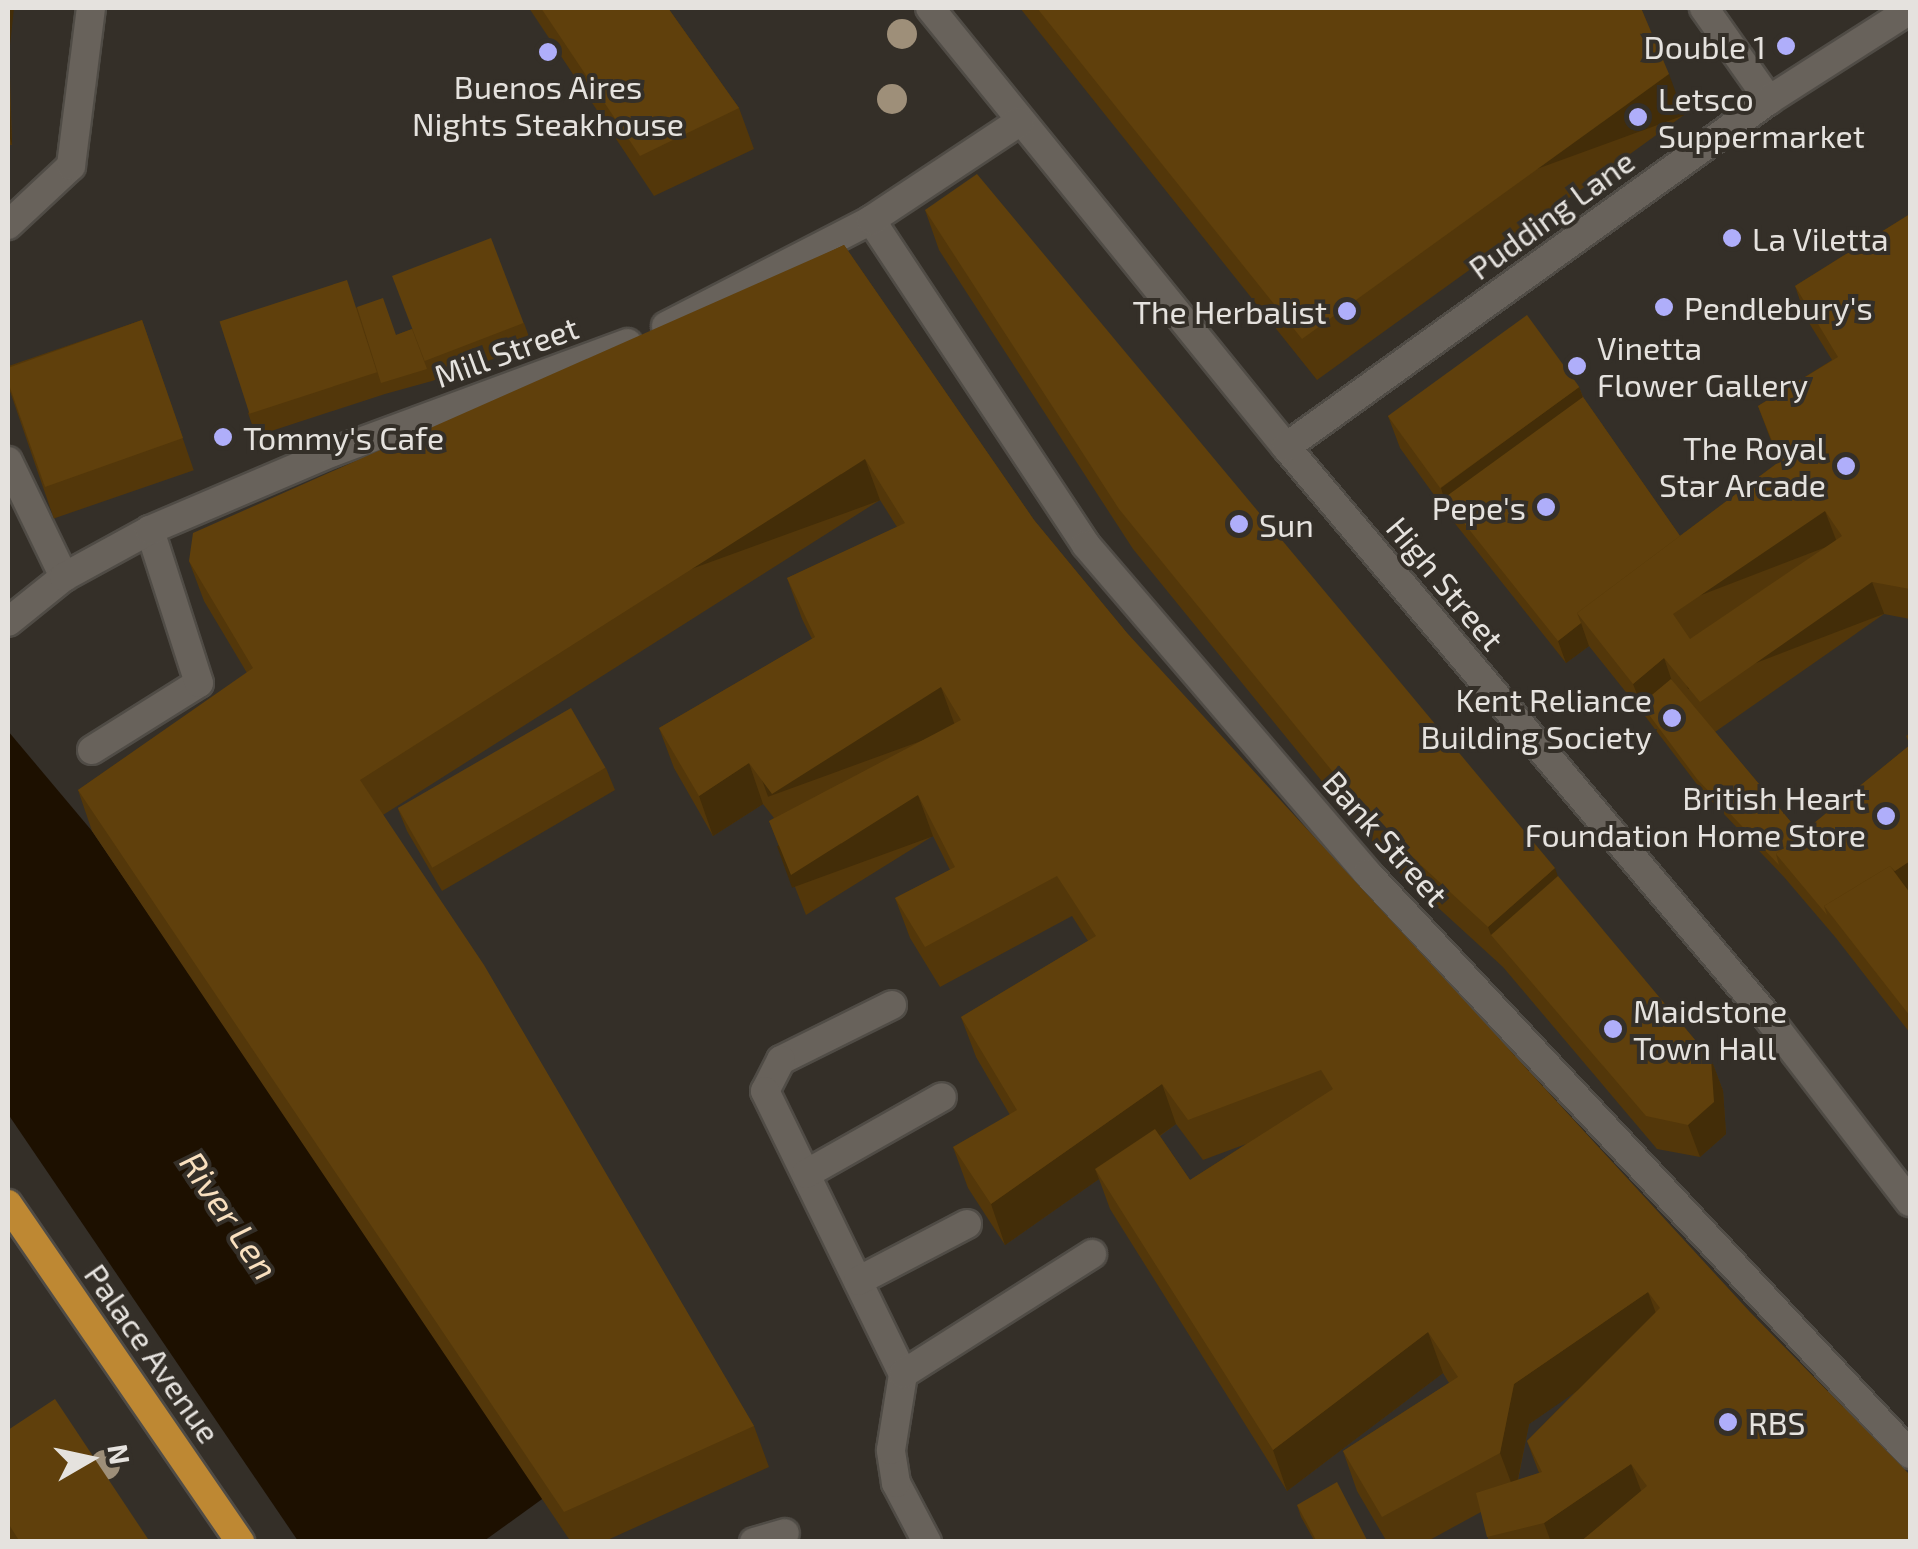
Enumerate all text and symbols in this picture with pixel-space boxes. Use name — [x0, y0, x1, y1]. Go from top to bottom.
place label: Double 1 — [1644, 27, 1766, 65]
marker: Double 1 — [1775, 35, 1797, 57]
marker: Buenos Aires Nights Steakhouse — [537, 41, 559, 63]
place label: Buenos Aires Nights Steakhouse — [412, 68, 684, 143]
place label: Letsco Suppermarket — [1658, 80, 1865, 155]
marker: Letsco Suppermarket — [1627, 106, 1649, 128]
street label: Pudding Lane — [1461, 141, 1641, 287]
place label: La Viletta — [1752, 219, 1889, 257]
marker: La Viletta — [1721, 227, 1743, 249]
place label: Pendlebury's — [1684, 288, 1873, 326]
place label: The Herbalist — [1132, 292, 1327, 330]
marker: Pendlebury's — [1653, 296, 1675, 318]
marker: The Herbalist — [1336, 300, 1358, 322]
street label: Mill Street — [428, 307, 584, 395]
place label: Vinetta Flower Gallery — [1597, 329, 1809, 404]
marker: Vinetta Flower Gallery — [1566, 355, 1588, 377]
place label: Tommy's Cafe — [243, 418, 444, 456]
marker: Tommy's Cafe — [212, 426, 234, 448]
place label: The Royal Star Arcade — [1657, 429, 1826, 504]
marker: The Royal Star Arcade — [1835, 455, 1857, 477]
place label: Pepe's — [1432, 488, 1526, 526]
marker: Pepe's — [1535, 496, 1557, 518]
place label: Sun — [1259, 505, 1314, 543]
street label: High Street — [1379, 509, 1513, 657]
marker: Sun — [1228, 513, 1250, 535]
place label: Kent Reliance Building Society — [1421, 681, 1652, 756]
marker: Kent Reliance Building Society — [1661, 707, 1683, 729]
street label: Bank Street — [1315, 763, 1457, 913]
place label: British Heart Foundation Home Store — [1525, 779, 1866, 854]
marker: British Heart Foundation Home Store — [1875, 805, 1897, 827]
place label: Maidstone Town Hall — [1633, 992, 1787, 1067]
marker: Maidstone Town Hall — [1602, 1018, 1624, 1040]
water label: River Len — [172, 1143, 288, 1287]
street label: Palace Avenue — [77, 1256, 229, 1450]
place label: RBS — [1748, 1403, 1806, 1441]
north arrow — [40, 1409, 140, 1509]
marker: RBS — [1717, 1411, 1739, 1433]
text: N — [101, 1442, 138, 1467]

